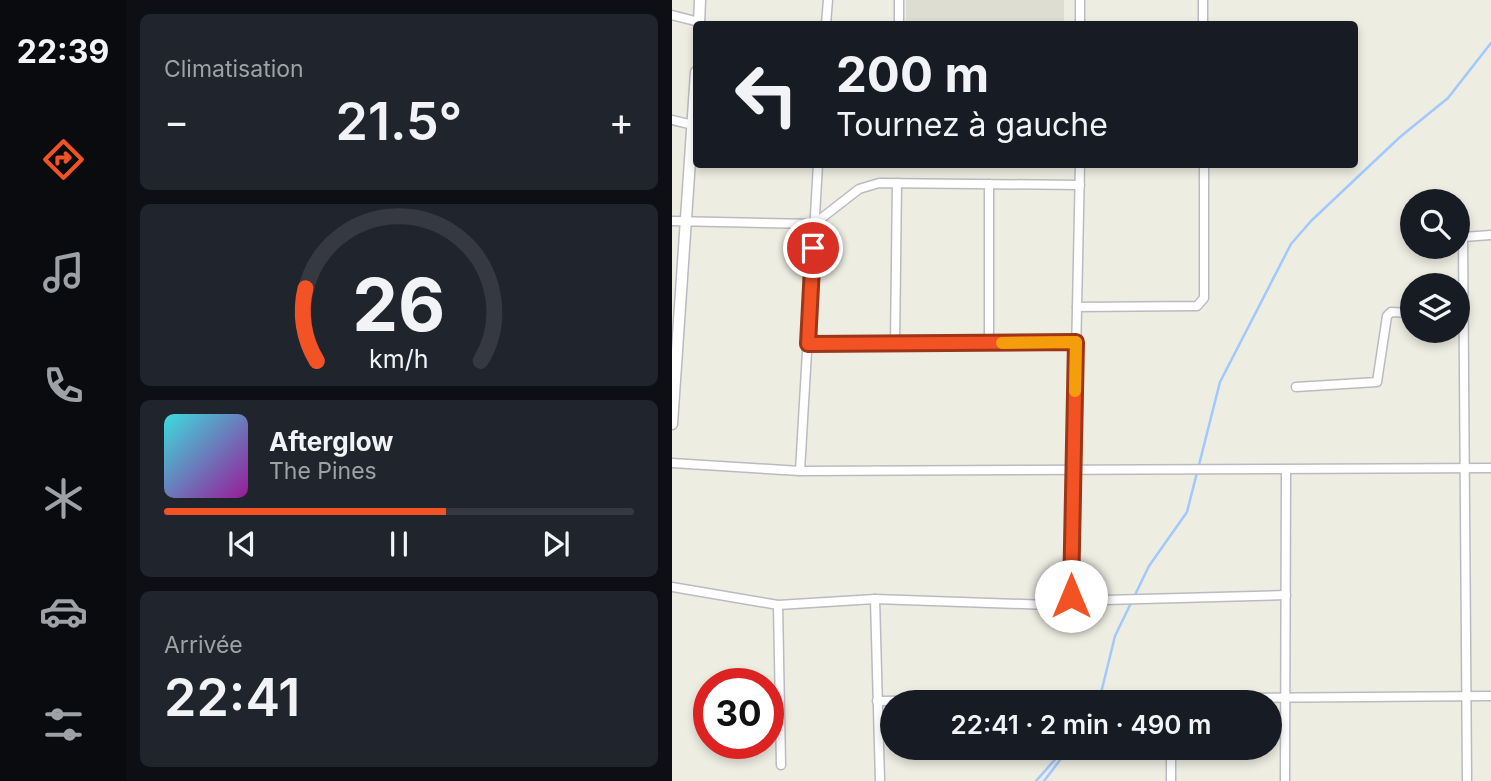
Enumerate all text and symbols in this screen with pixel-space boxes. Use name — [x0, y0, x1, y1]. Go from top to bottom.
text: 22:39 — [17, 32, 109, 71]
text: 200 m — [836, 45, 989, 104]
icon: left — [721, 49, 812, 140]
text: Climatisation — [164, 55, 304, 83]
text: 21.5° — [336, 90, 462, 153]
text: − — [164, 98, 189, 144]
text: + — [609, 98, 634, 144]
text: Tournez à gauche — [836, 105, 1108, 144]
icon: directions — [39, 135, 88, 184]
map controls — [1400, 189, 1470, 343]
button: search — [1400, 189, 1470, 259]
pin — [783, 218, 843, 278]
icon: arrive — [794, 229, 832, 267]
icon: music — [39, 248, 88, 297]
text: 26 — [352, 261, 446, 350]
button: layers — [1400, 273, 1470, 343]
text: km/h — [369, 344, 429, 374]
icon: phone — [39, 361, 88, 410]
text: Afterglow — [269, 426, 393, 457]
text: The Pines — [269, 457, 377, 485]
icon: climate — [39, 474, 88, 523]
icon: previous — [223, 525, 261, 563]
icon: pause — [380, 525, 418, 563]
icon: next — [537, 525, 575, 563]
position arrow — [1034, 559, 1108, 633]
icon: car — [39, 587, 88, 636]
text: Arrivée — [164, 631, 243, 659]
text: 22:41 — [164, 666, 300, 729]
speed limit sign: 30 — [693, 668, 784, 759]
icon: filters — [39, 700, 88, 749]
text: 22:41 · 2 min · 490 m — [951, 709, 1211, 740]

